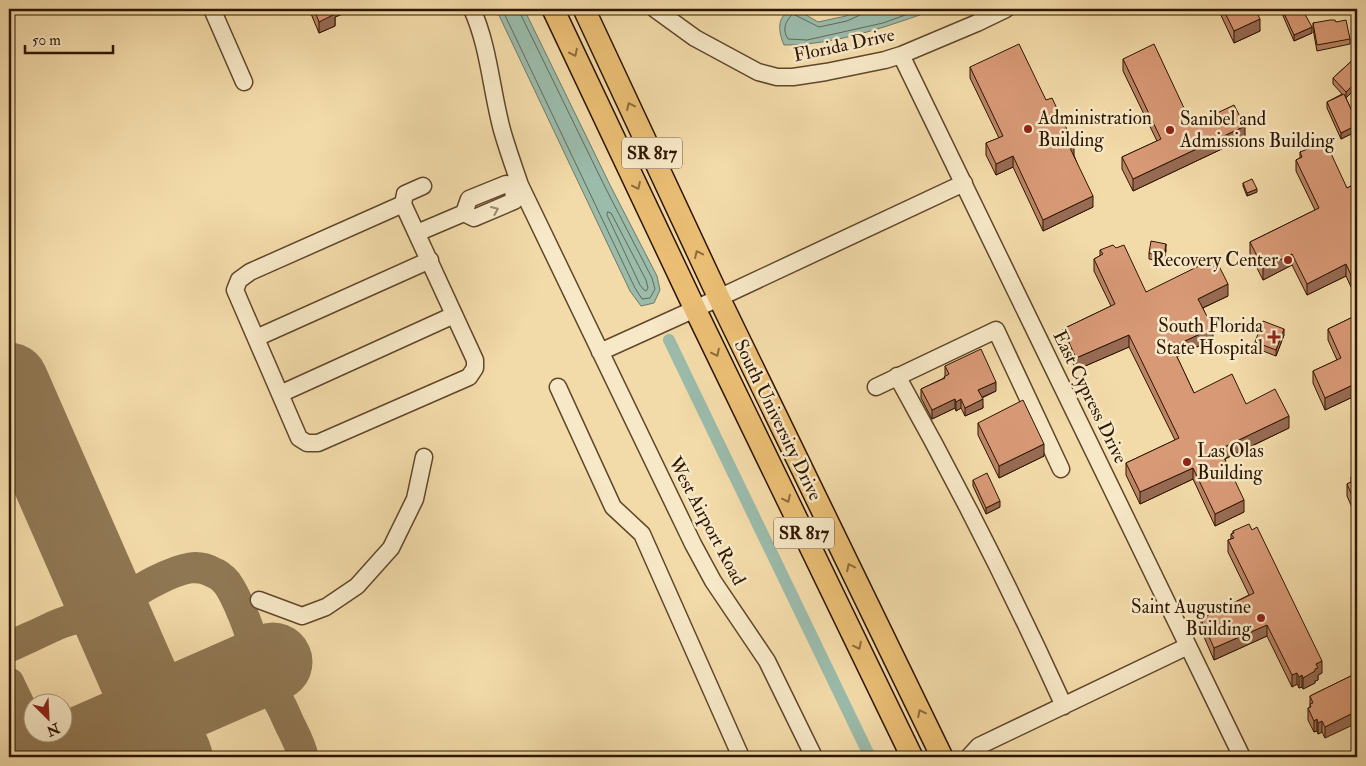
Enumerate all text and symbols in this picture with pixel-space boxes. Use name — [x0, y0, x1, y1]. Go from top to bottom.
scale bar — [25, 22, 112, 54]
street label: Florida Drive — [791, 23, 897, 67]
text: 50 m — [32, 31, 61, 50]
one-way arrow — [567, 48, 578, 57]
one-way arrow — [626, 102, 636, 111]
place label: Administration Building — [1037, 106, 1152, 152]
place label: Sanibel and Admissions Building — [1179, 107, 1335, 153]
marker: Administration Building — [1022, 123, 1034, 135]
marker: Sanibel and Admissions Building — [1164, 124, 1176, 136]
road number: SR 817 — [622, 138, 682, 168]
one-way arrow — [630, 180, 640, 189]
one-way arrow — [490, 205, 499, 216]
place label: Recovery Center — [1152, 248, 1278, 272]
one-way arrow — [695, 250, 705, 259]
marker: Recovery Center — [1282, 254, 1294, 266]
place label: South Florida State Hospital — [1156, 314, 1263, 361]
street label: East Cypress Drive — [1046, 326, 1133, 468]
marker: South Florida State Hospital — [1267, 330, 1281, 344]
street label: South University Drive — [729, 335, 827, 505]
one-way arrow — [710, 348, 721, 357]
place label: Las Olas Building — [1197, 439, 1264, 485]
street label: West Airport Road — [662, 452, 751, 590]
marker: Las Olas Building — [1181, 456, 1193, 468]
one-way arrow — [781, 494, 791, 503]
road number: SR 817 — [774, 518, 834, 548]
one-way arrow — [846, 563, 856, 572]
place label: Saint Augustine Building — [1131, 595, 1252, 641]
marker: Saint Augustine Building — [1255, 612, 1267, 624]
one-way arrow — [852, 641, 862, 650]
north arrow — [22, 694, 72, 744]
one-way arrow — [917, 710, 927, 719]
text: N — [43, 719, 63, 740]

